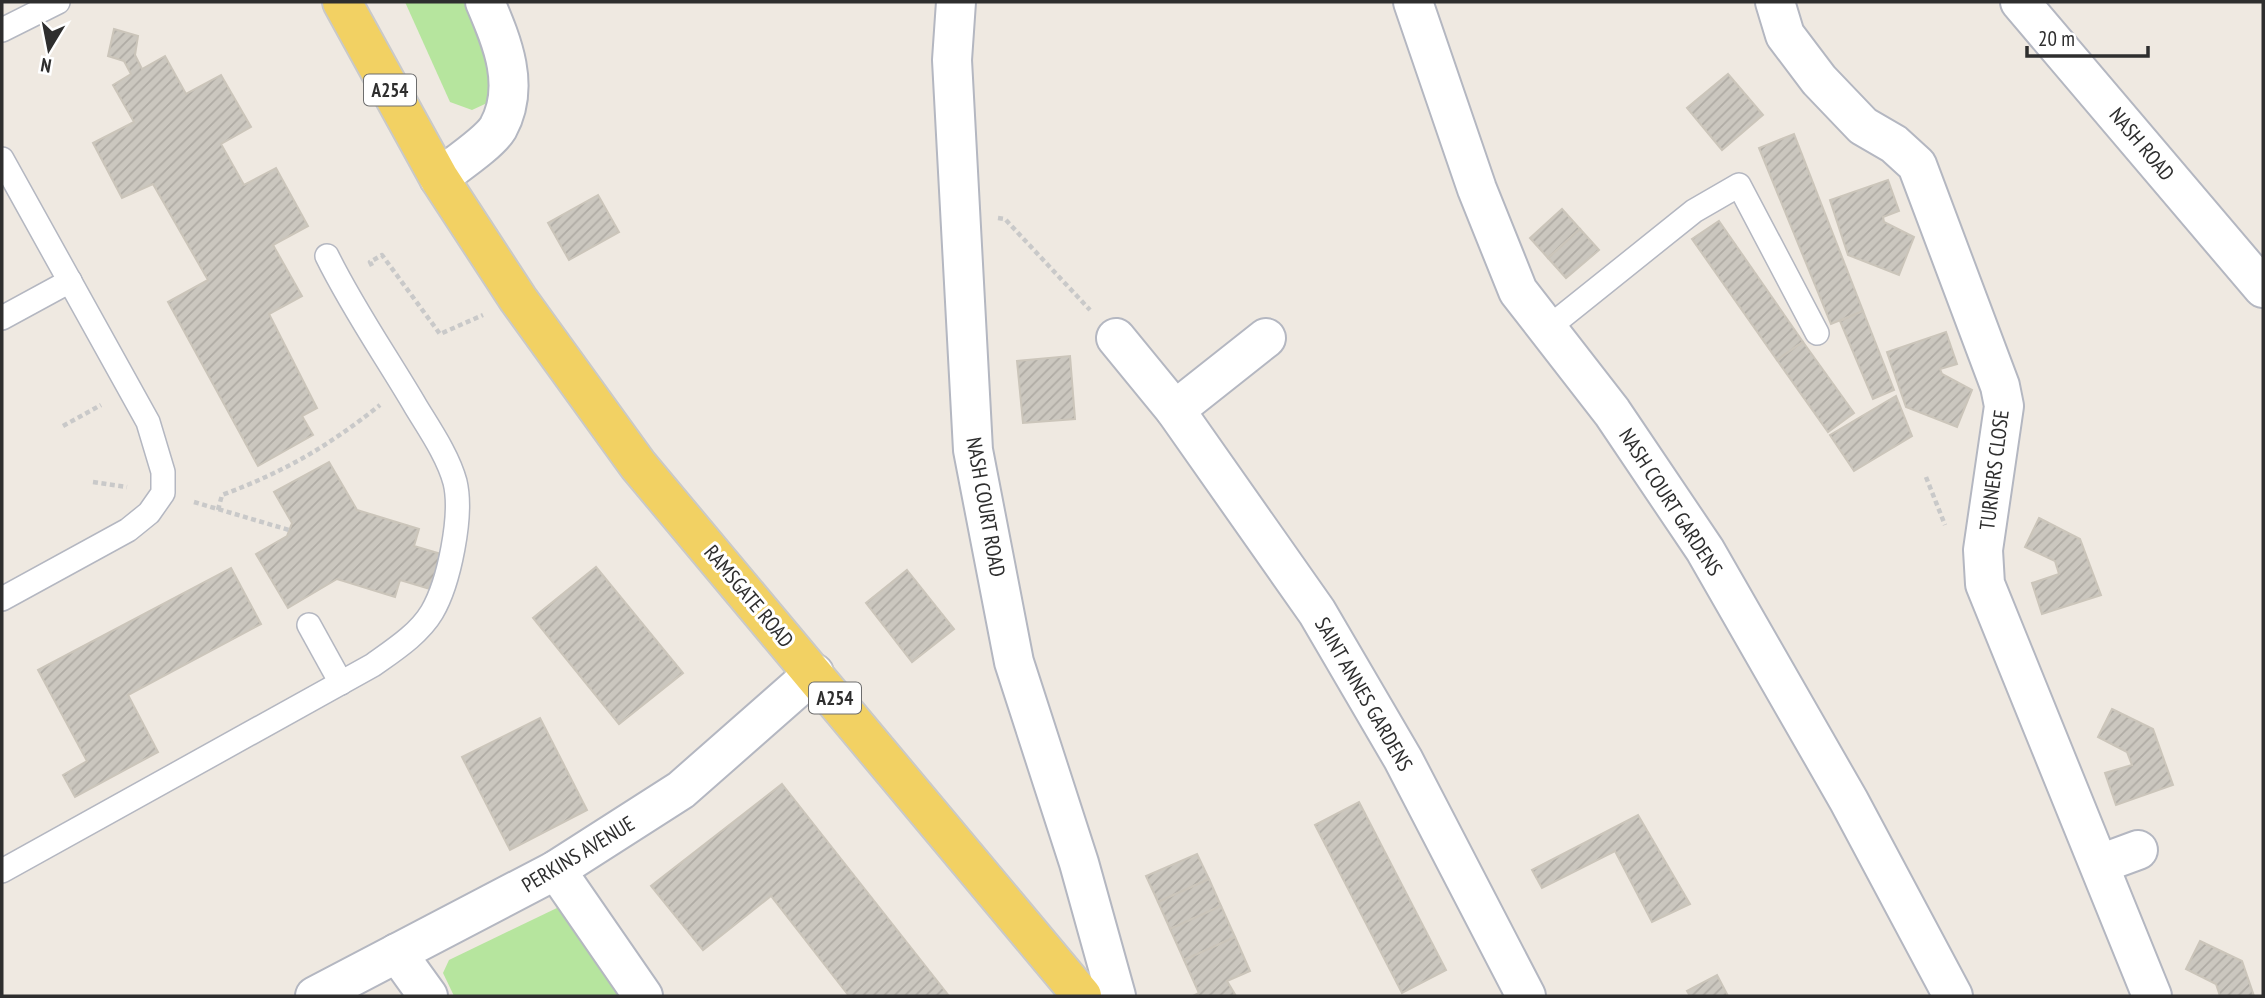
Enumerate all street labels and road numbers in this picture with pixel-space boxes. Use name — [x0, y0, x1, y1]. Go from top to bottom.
road number: A254 — [364, 74, 416, 106]
street label: NASH ROAD — [2104, 102, 2180, 186]
street label: TURNERS CLOSE — [1973, 408, 2015, 532]
street label: NASH COURT GARDENS — [1613, 423, 1729, 581]
street label: NASH COURT ROAD — [960, 435, 1012, 579]
street label: RAMSGATE ROAD — [698, 539, 800, 653]
street label: SAINT ANNES GARDENS — [1309, 612, 1419, 776]
road number: A254 — [809, 682, 861, 713]
street label: PERKINS AVENUE — [517, 810, 639, 898]

